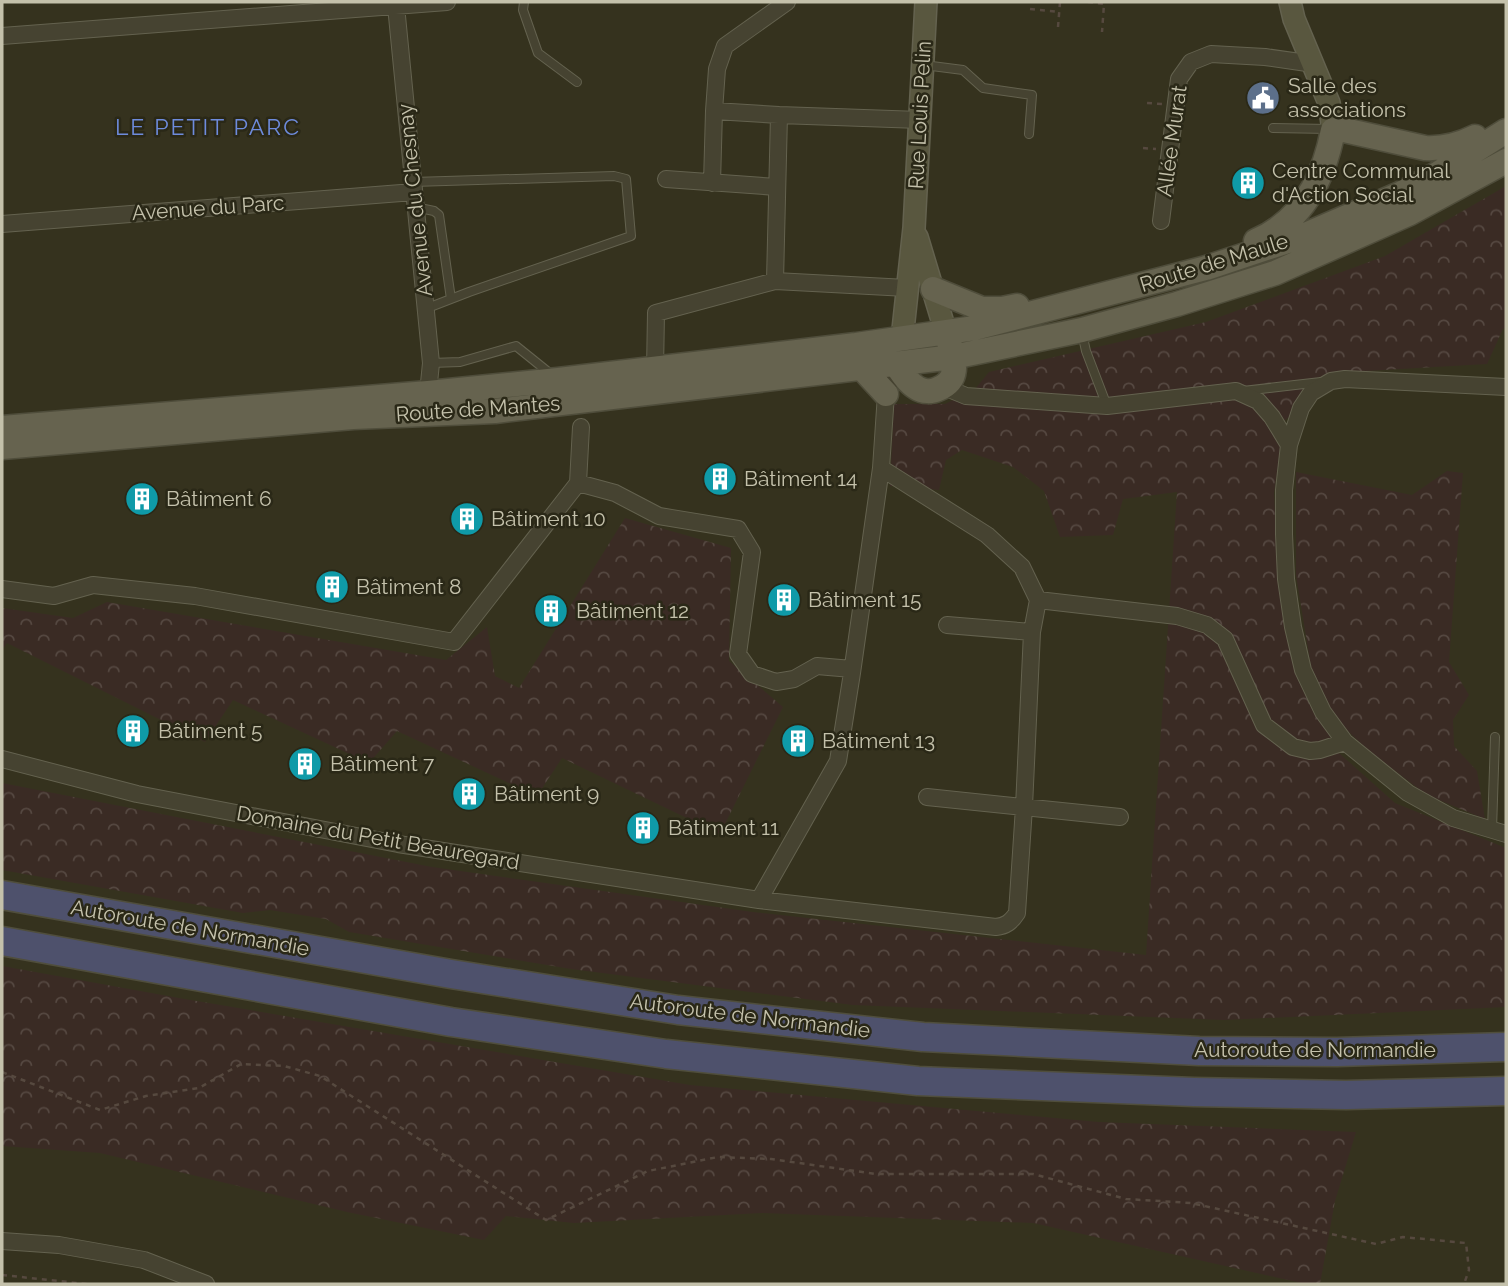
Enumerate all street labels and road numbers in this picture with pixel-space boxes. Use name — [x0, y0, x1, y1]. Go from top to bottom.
street label: Rue Louis Pelin — [903, 40, 936, 190]
street label: Allée Murat — [1151, 84, 1192, 198]
street label: Avenue du Chesnay — [392, 102, 437, 298]
street label: Avenue du Parc — [131, 190, 285, 225]
street label: Route de Maule — [1137, 228, 1291, 297]
street label: Route de Mantes — [395, 390, 561, 427]
street label: Domaine du Petit Beauregard — [235, 800, 522, 875]
street label: Autoroute de Normandie — [69, 894, 311, 961]
street label: Autoroute de Normandie — [628, 988, 872, 1043]
street label: Autoroute de Normandie — [1194, 1037, 1436, 1062]

